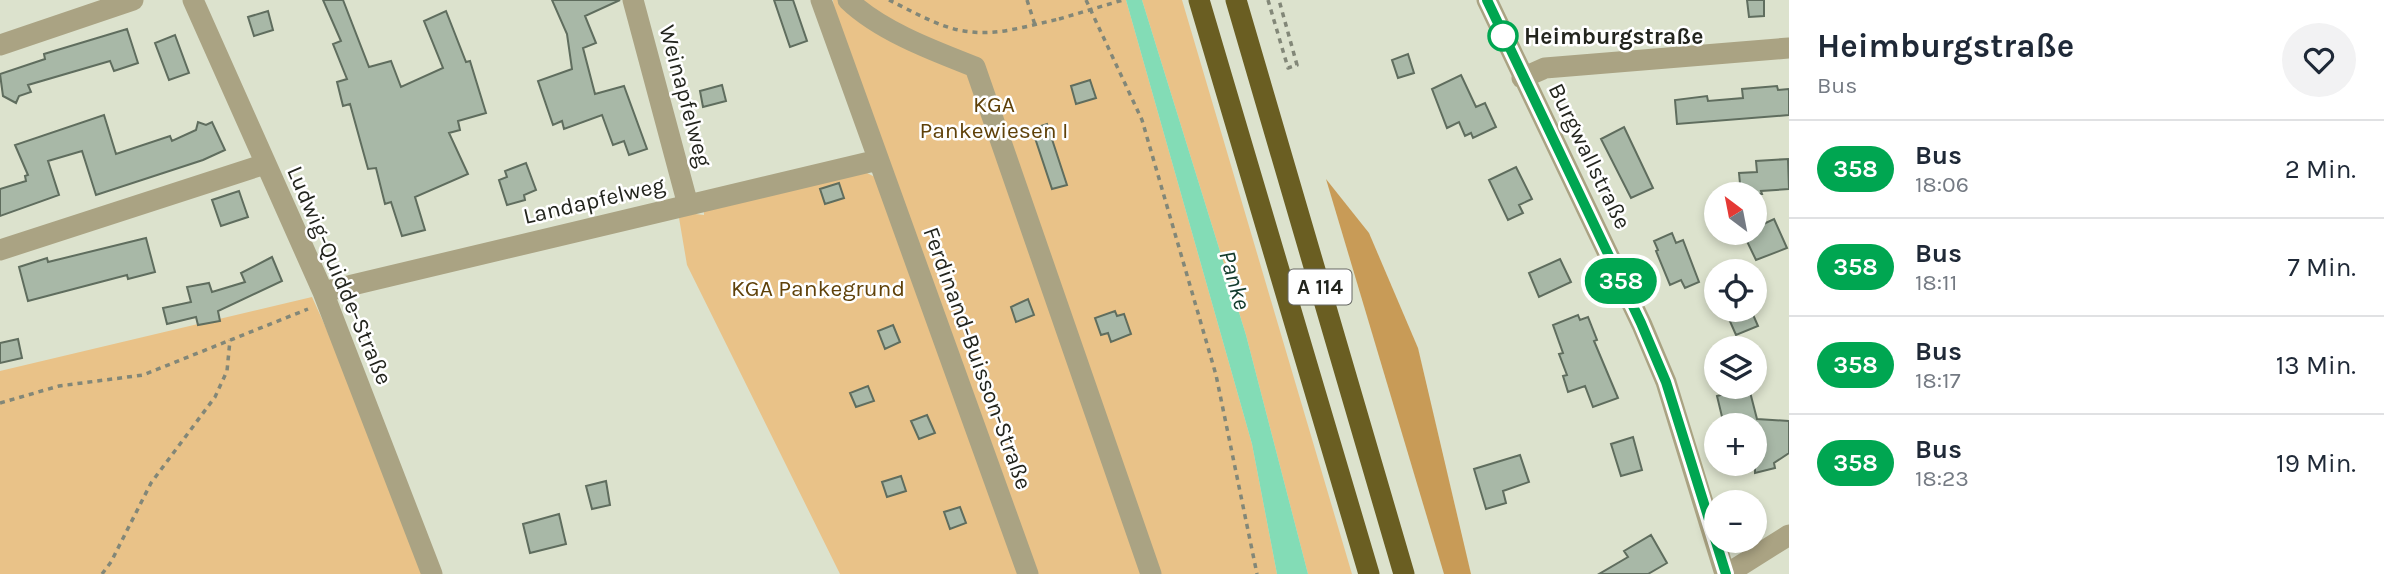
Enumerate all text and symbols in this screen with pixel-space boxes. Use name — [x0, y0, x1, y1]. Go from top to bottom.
marker: Heimburgstraße — [1488, 21, 1518, 51]
street label: Weinapfelweg — [654, 22, 717, 170]
place label: Heimburgstraße — [1524, 23, 1703, 50]
button: heart — [2282, 23, 2356, 97]
text: Heimburgstraße — [1817, 27, 2074, 65]
text: Bus — [1817, 72, 1857, 99]
street label: Burgwallstraße — [1543, 79, 1637, 234]
park label: KGA Pankewiesen I — [919, 91, 1069, 144]
text: Bus — [1915, 140, 1962, 171]
text: 2 Min. — [2285, 154, 2356, 185]
text: 358 — [1833, 155, 1878, 183]
street label: Ludwig-Quidde-Straße — [281, 162, 398, 389]
street label: Landapfelweg — [521, 171, 668, 230]
text: 18:06 — [1915, 171, 1969, 198]
north arrow — [1704, 182, 1768, 245]
map controls — [1704, 182, 1767, 553]
street label: Ferdinand-Buisson-Straße — [917, 223, 1038, 493]
text: Bus — [1915, 238, 1962, 269]
water label: Panke — [1213, 247, 1257, 313]
text: 7 Min. — [2288, 252, 2356, 283]
text: 358 — [1833, 253, 1878, 281]
line badge: 358 — [1581, 258, 1661, 304]
button: locate — [1704, 259, 1767, 322]
text: 358 — [1599, 267, 1643, 295]
text: 18:11 — [1915, 269, 1957, 296]
road number: A 114 — [1288, 270, 1352, 304]
park label: KGA Pankegrund — [731, 275, 905, 302]
button: layers — [1704, 336, 1767, 399]
text: Bus — [1915, 336, 1962, 367]
text: 13 Min. — [2276, 350, 2356, 381]
text: 358 — [1833, 351, 1878, 379]
text: 18:17 — [1915, 367, 1960, 394]
button: + — [1704, 413, 1767, 476]
text: Bus — [1915, 434, 1962, 465]
text: 19 Min. — [2276, 448, 2356, 479]
text: 358 — [1833, 449, 1878, 477]
text: 18:23 — [1915, 465, 1969, 492]
button: − — [1704, 490, 1767, 553]

